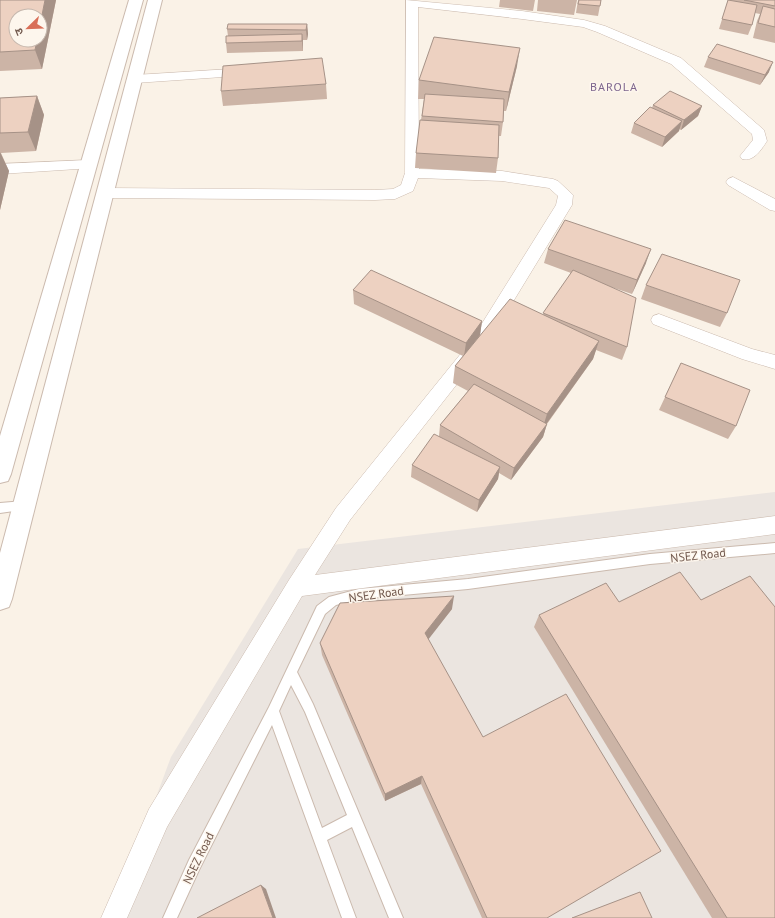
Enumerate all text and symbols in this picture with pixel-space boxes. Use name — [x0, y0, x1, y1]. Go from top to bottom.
north arrow — [8, 8, 48, 48]
text: उ — [11, 26, 26, 38]
district label: BAROLA — [590, 79, 638, 94]
street label: NSEZ Road — [670, 545, 726, 565]
street label: NSEZ Road — [347, 583, 405, 605]
street label: NSEZ Road — [179, 830, 217, 886]

